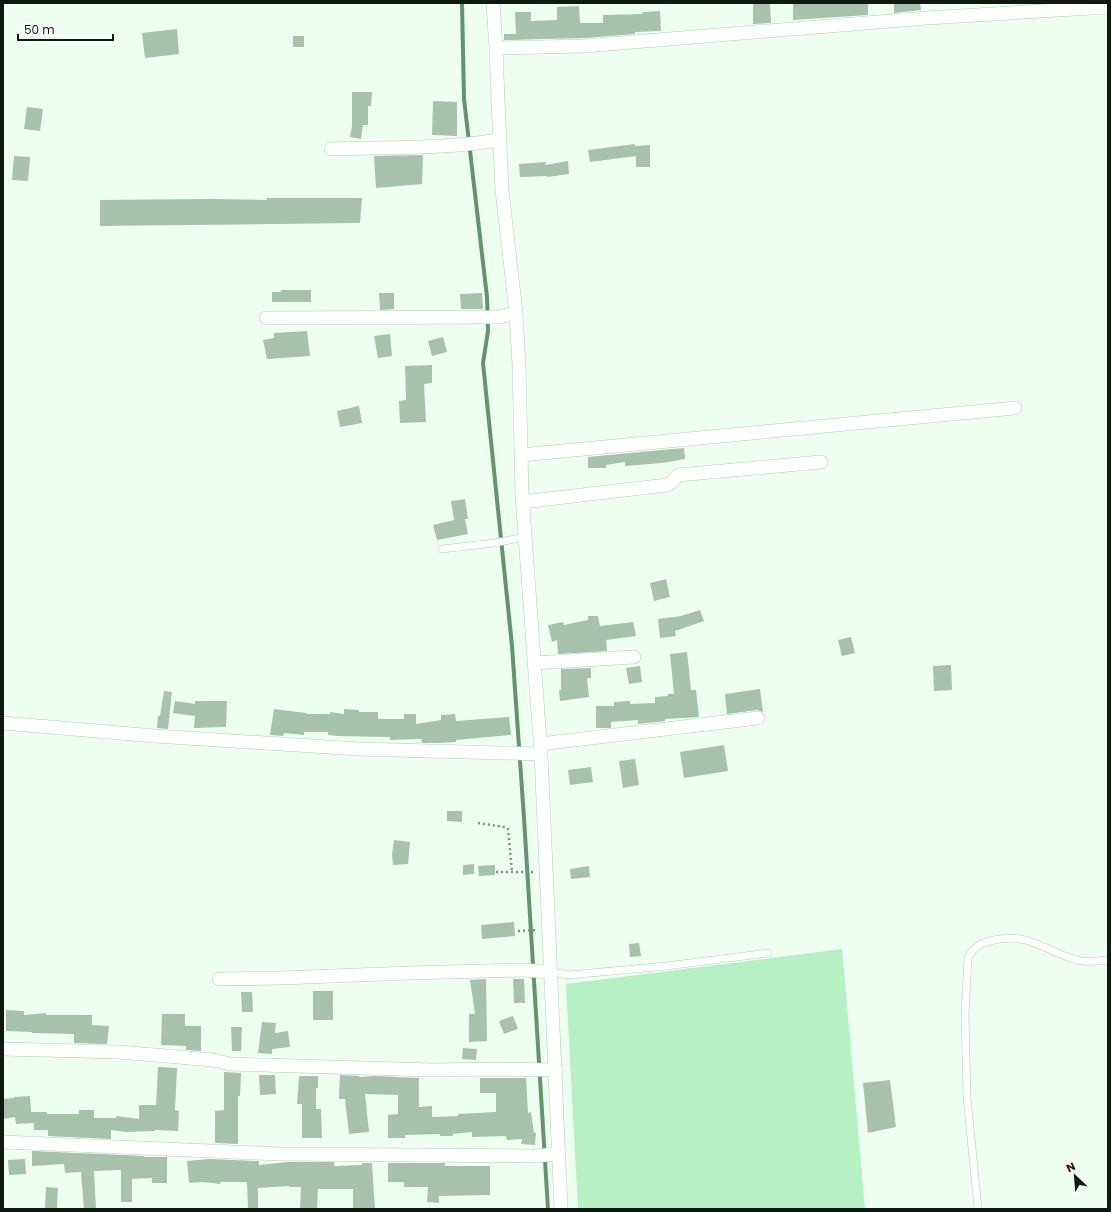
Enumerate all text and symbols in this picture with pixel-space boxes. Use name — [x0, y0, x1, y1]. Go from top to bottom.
scale bar — [18, 16, 113, 42]
text: 50 m — [24, 21, 55, 38]
north arrow — [1055, 1156, 1095, 1196]
text: N — [1063, 1158, 1078, 1176]

